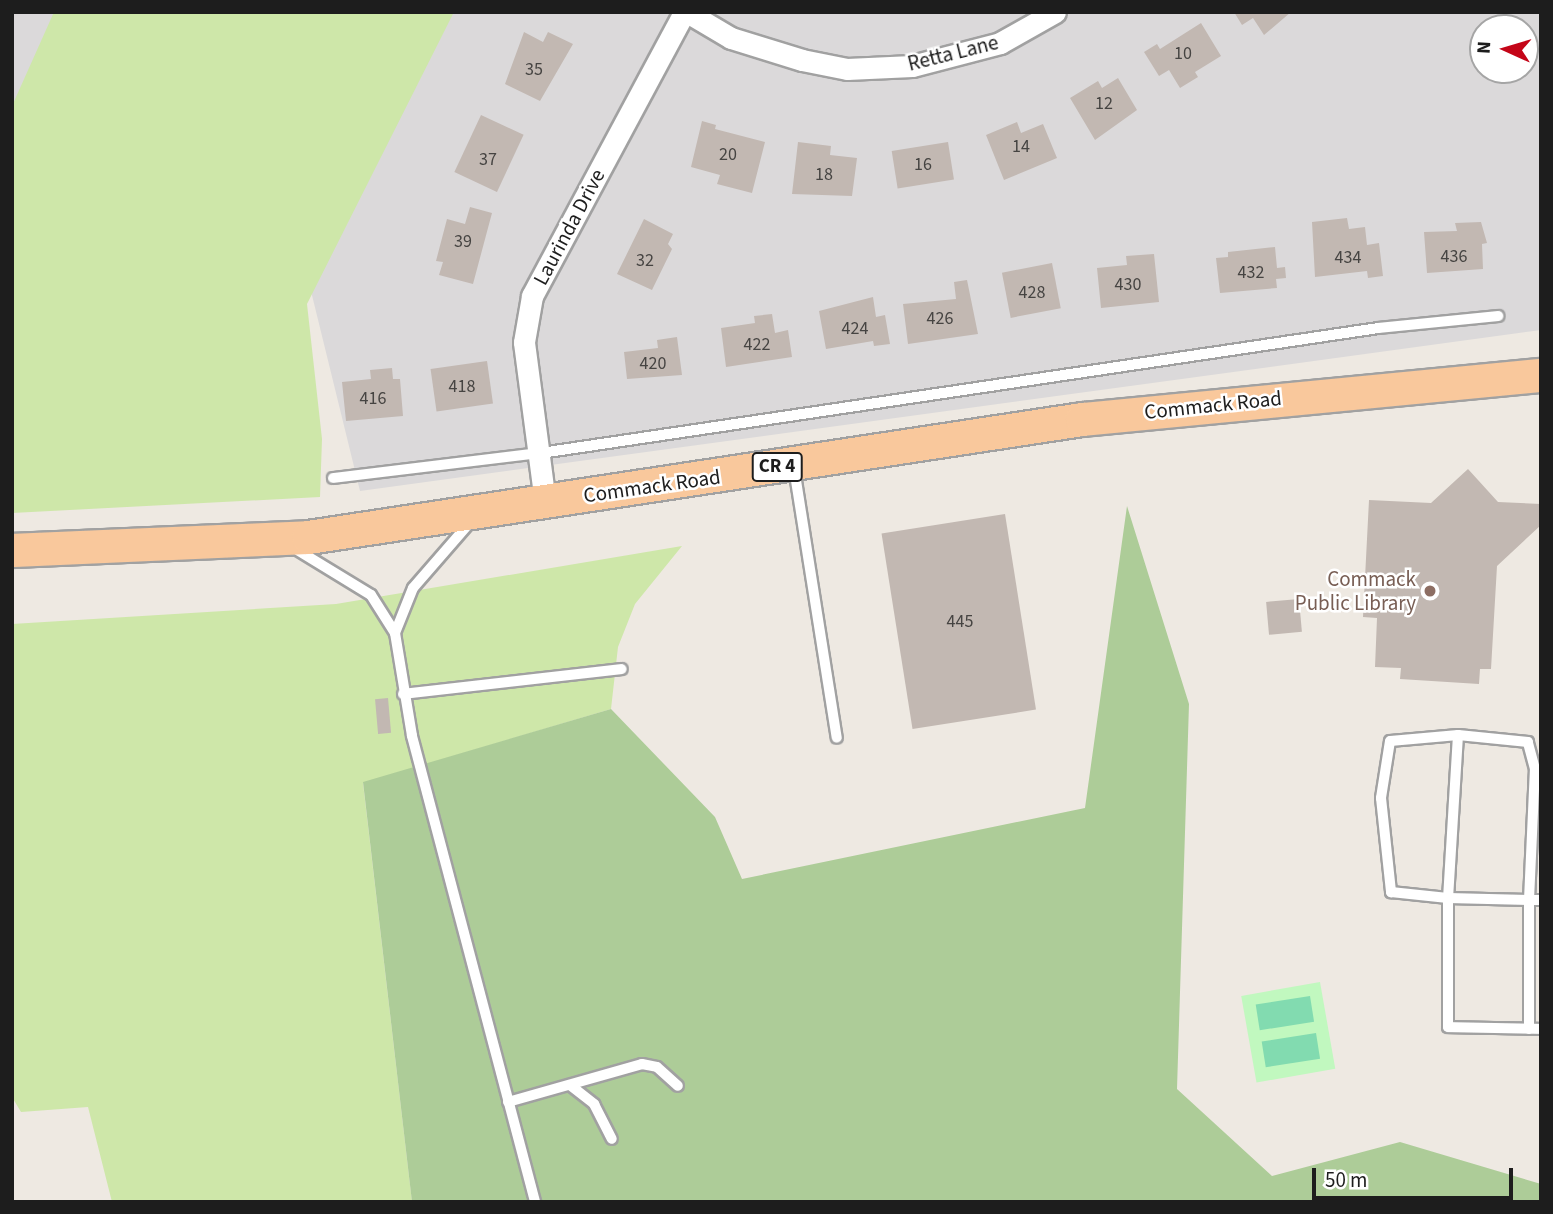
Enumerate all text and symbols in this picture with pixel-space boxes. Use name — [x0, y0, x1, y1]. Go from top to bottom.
north arrow — [1469, 14, 1539, 84]
street label: Retta Lane — [905, 30, 1001, 76]
text: N — [1471, 40, 1498, 55]
house number: 10 — [1174, 43, 1192, 65]
house number: 35 — [525, 59, 543, 81]
house number: 12 — [1095, 93, 1113, 115]
house number: 14 — [1012, 136, 1030, 158]
house number: 20 — [719, 144, 737, 166]
house number: 37 — [479, 149, 497, 171]
house number: 16 — [914, 154, 932, 176]
house number: 18 — [815, 164, 833, 186]
street label: Laurinda Drive — [528, 165, 610, 289]
house number: 39 — [454, 231, 472, 253]
house number: 436 — [1441, 246, 1467, 268]
house number: 434 — [1335, 247, 1361, 269]
house number: 32 — [636, 250, 654, 272]
house number: 432 — [1238, 262, 1264, 284]
house number: 430 — [1115, 274, 1141, 296]
house number: 428 — [1019, 282, 1045, 304]
house number: 426 — [927, 308, 953, 330]
house number: 424 — [842, 318, 868, 340]
house number: 422 — [744, 334, 770, 356]
house number: 420 — [640, 353, 666, 375]
house number: 418 — [449, 376, 475, 398]
street label: Commack Road — [1143, 385, 1283, 425]
house number: 416 — [360, 388, 386, 410]
road number: CR 4 — [751, 452, 803, 482]
street label: Commack Road — [582, 464, 722, 508]
place label: Commack Public Library — [1295, 566, 1416, 616]
marker: Commack Public Library — [1422, 583, 1438, 599]
house number: 445 — [947, 611, 973, 633]
scale bar — [1315, 1154, 1516, 1198]
text: 50 m — [1325, 1165, 1367, 1195]

